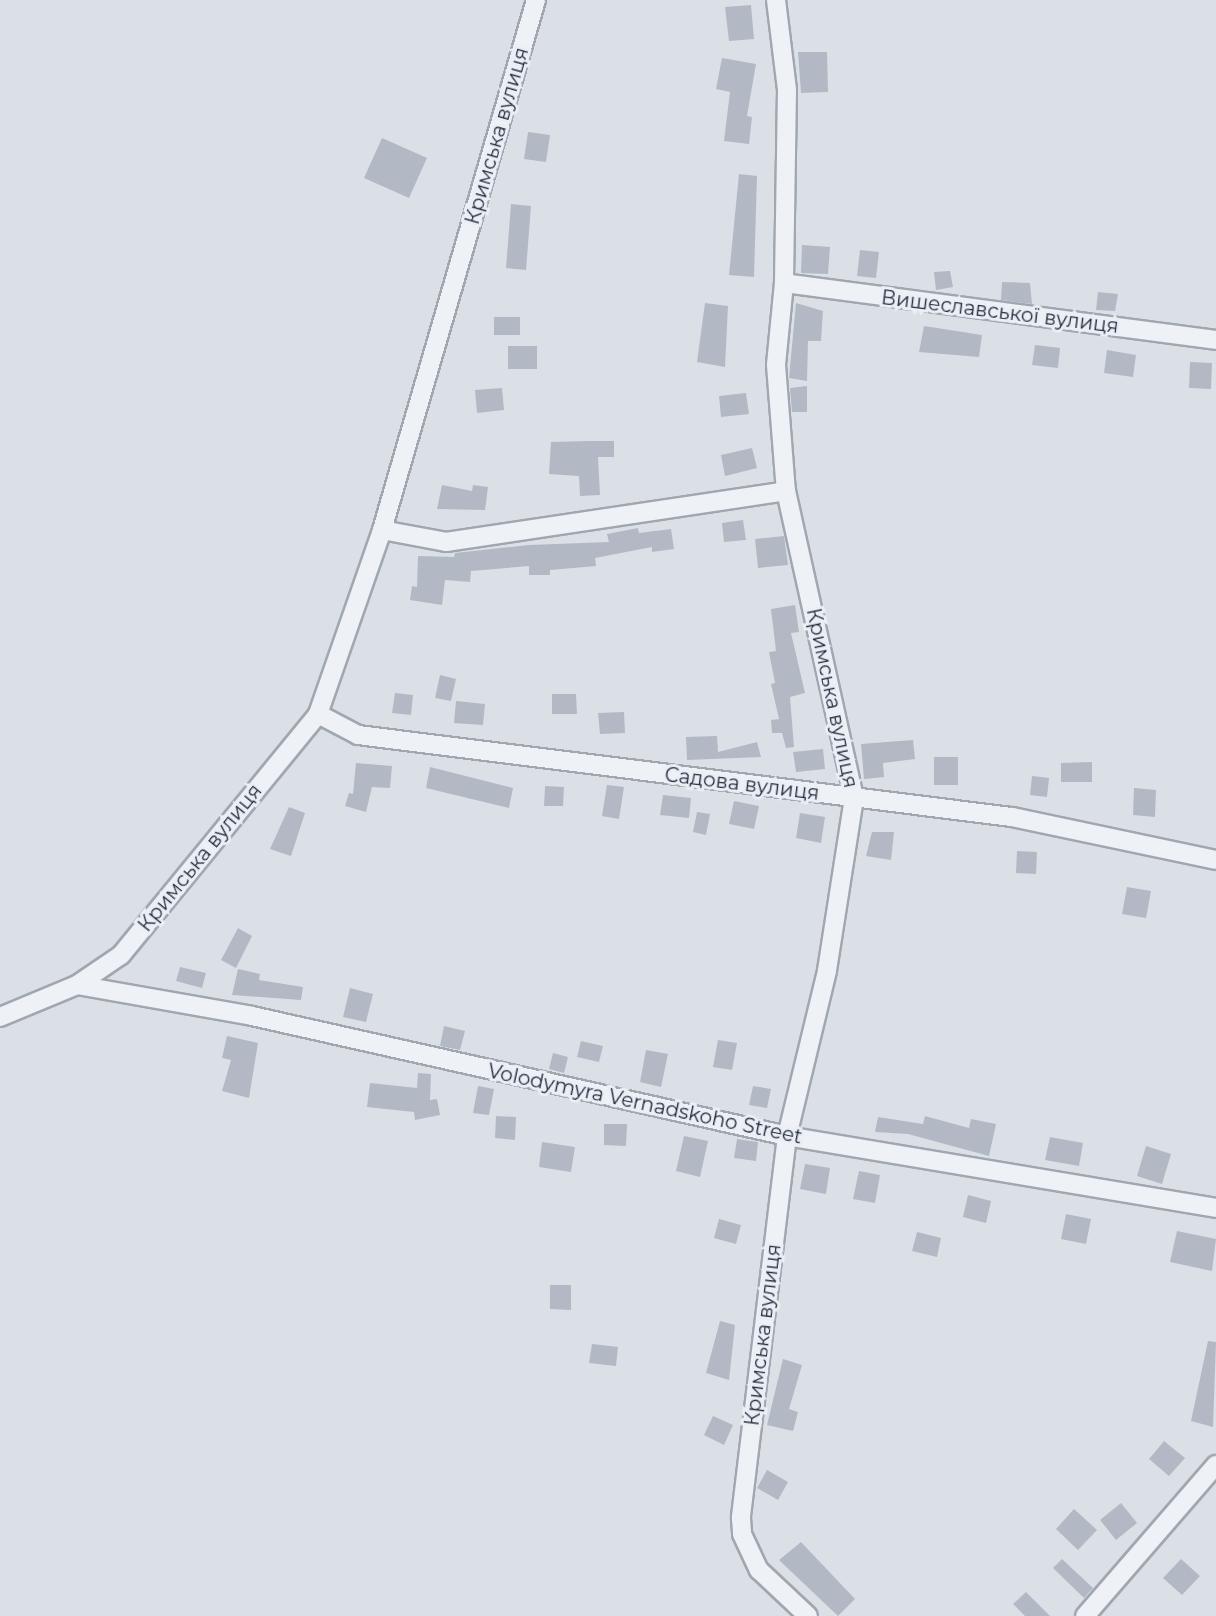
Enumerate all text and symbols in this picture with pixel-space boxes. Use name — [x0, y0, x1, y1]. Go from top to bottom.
street label: Кримська вулиця — [460, 45, 534, 227]
street label: Вишеславської вулиця — [880, 286, 1120, 338]
street label: Кримська вулиця — [801, 606, 863, 790]
street label: Садова вулиця — [663, 763, 821, 805]
street label: Кримська вулиця — [133, 779, 267, 937]
street label: Volodymyra Vernadskoho Street — [486, 1059, 804, 1149]
street label: Кримська вулиця — [740, 1243, 786, 1427]

